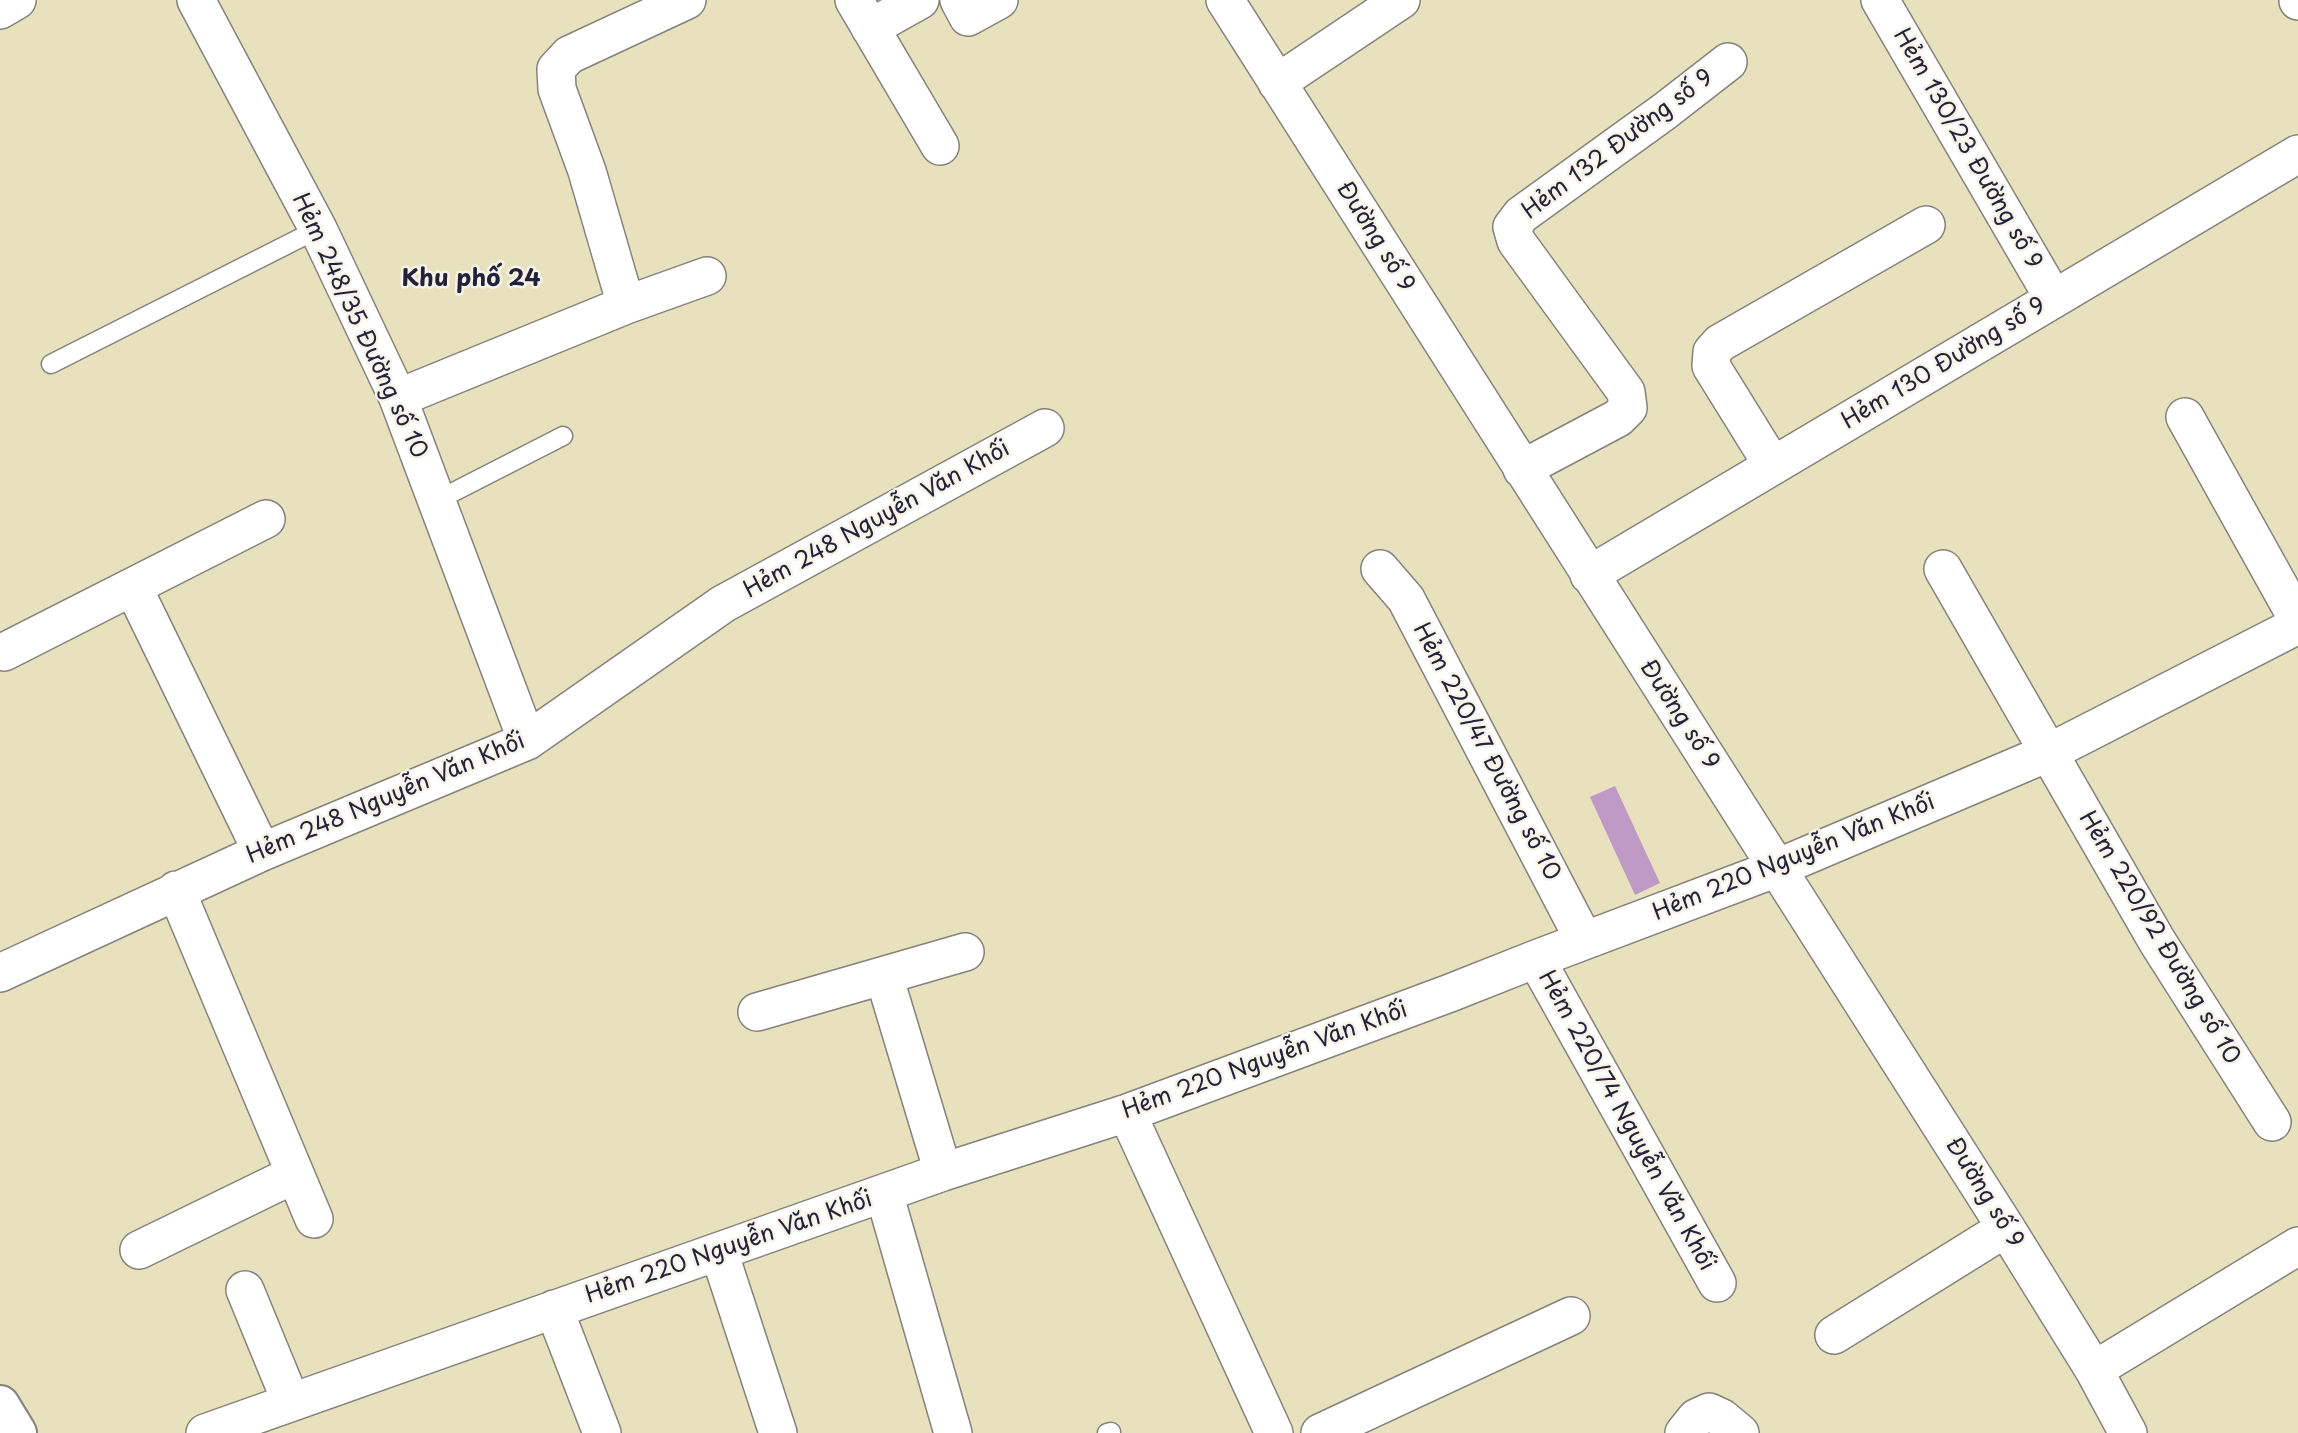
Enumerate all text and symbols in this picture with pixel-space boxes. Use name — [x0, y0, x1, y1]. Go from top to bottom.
street label: Hẻm 130/23 Đường số 9 — [1887, 24, 2047, 274]
street label: Hẻm 132 Đường số 9 — [1517, 64, 1719, 226]
street label: Đường số 9 — [1330, 177, 1420, 297]
street label: Hẻm 248/35 Đường số 10 — [285, 189, 433, 463]
district label: Khu phố 24 — [402, 265, 540, 293]
street label: Hẻm 130 Đường số 9 — [1837, 292, 2051, 436]
street label: Hẻm 248 Nguyễn Văn Khối — [739, 435, 1015, 605]
street label: Hẻm 220/47 Đường số 10 — [1406, 619, 1566, 885]
street label: Đường số 9 — [1633, 655, 1725, 775]
street label: Hẻm 248 Nguyễn Văn Khối — [243, 728, 529, 870]
street label: Hẻm 220 Nguyễn Văn Khối — [1649, 789, 1939, 927]
street label: Hẻm 220/92 Đường số 10 — [2072, 807, 2246, 1069]
street label: Hẻm 220/74 Nguyễn Văn Khối — [1532, 966, 1720, 1276]
street label: Hẻm 220 Nguyễn Văn Khối — [1119, 996, 1411, 1126]
street label: Đường số 9 — [1939, 1133, 2029, 1253]
street label: Hẻm 220 Nguyễn Văn Khối — [582, 1186, 876, 1310]

